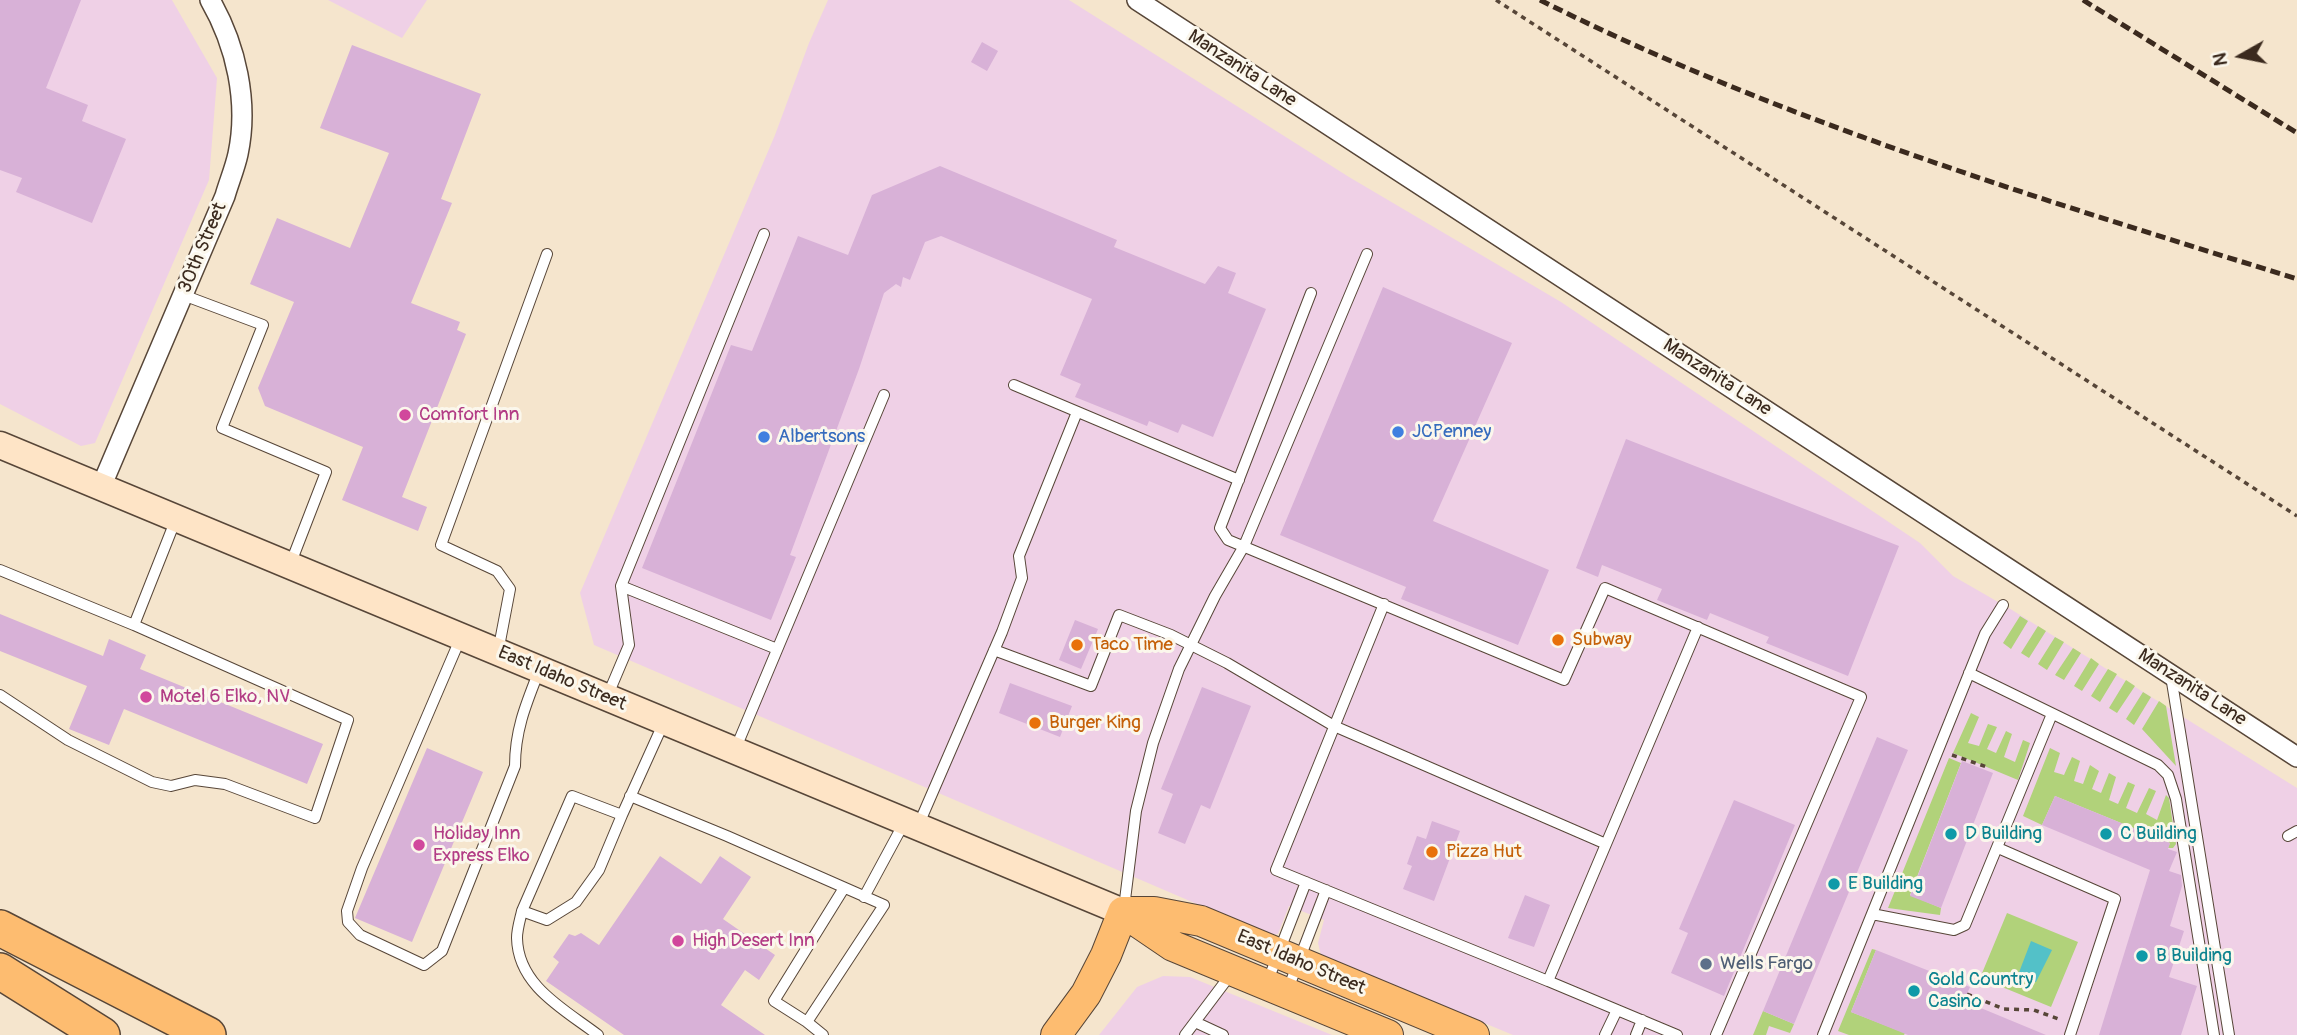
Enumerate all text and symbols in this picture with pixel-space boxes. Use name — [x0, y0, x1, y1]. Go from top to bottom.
north arrow — [2206, 21, 2276, 91]
street label: Manzanita Lane — [1183, 25, 1301, 113]
text: N — [2207, 51, 2233, 68]
street label: 30th Street — [174, 199, 232, 297]
street label: Manzanita Lane — [1658, 334, 1776, 422]
place label: Comfort Inn — [419, 404, 519, 426]
marker: Comfort Inn — [397, 407, 413, 423]
place label: JCPenney — [1412, 421, 1491, 443]
marker: JCPenney — [1390, 424, 1406, 440]
place label: Albertsons — [778, 426, 865, 448]
marker: Albertsons — [756, 429, 772, 445]
place label: Subway — [1572, 629, 1632, 651]
marker: Subway — [1550, 632, 1566, 648]
place label: Taco Time — [1091, 634, 1173, 656]
marker: Taco Time — [1069, 637, 1085, 653]
street label: East Idaho Street — [494, 642, 630, 716]
street label: Manzanita Lane — [2133, 644, 2251, 732]
place label: Motel 6 Elko, NV — [160, 686, 290, 708]
marker: Motel 6 Elko, NV — [138, 689, 154, 705]
place label: Burger King — [1049, 712, 1141, 734]
marker: Burger King — [1027, 715, 1043, 731]
place label: Holiday Inn Express Elko — [433, 823, 530, 867]
place label: D Building — [1965, 823, 2042, 845]
place label: C Building — [2120, 823, 2197, 845]
marker: D Building — [1943, 826, 1959, 842]
marker: C Building — [2098, 826, 2114, 842]
marker: Holiday Inn Express Elko — [411, 837, 427, 853]
place label: Pizza Hut — [1446, 841, 1522, 863]
marker: Pizza Hut — [1424, 844, 1440, 860]
place label: E Building — [1848, 873, 1923, 895]
marker: E Building — [1826, 876, 1842, 892]
street label: East Idaho Street — [1233, 926, 1369, 1000]
place label: High Desert Inn — [692, 930, 815, 952]
marker: High Desert Inn — [670, 933, 686, 949]
place label: B Building — [2156, 945, 2232, 967]
marker: B Building — [2134, 948, 2150, 964]
place label: Wells Fargo — [1720, 953, 1813, 975]
marker: Wells Fargo — [1698, 956, 1714, 972]
place label: Gold Country Casino — [1928, 969, 2033, 1013]
marker: Gold Country Casino — [1906, 983, 1922, 999]

